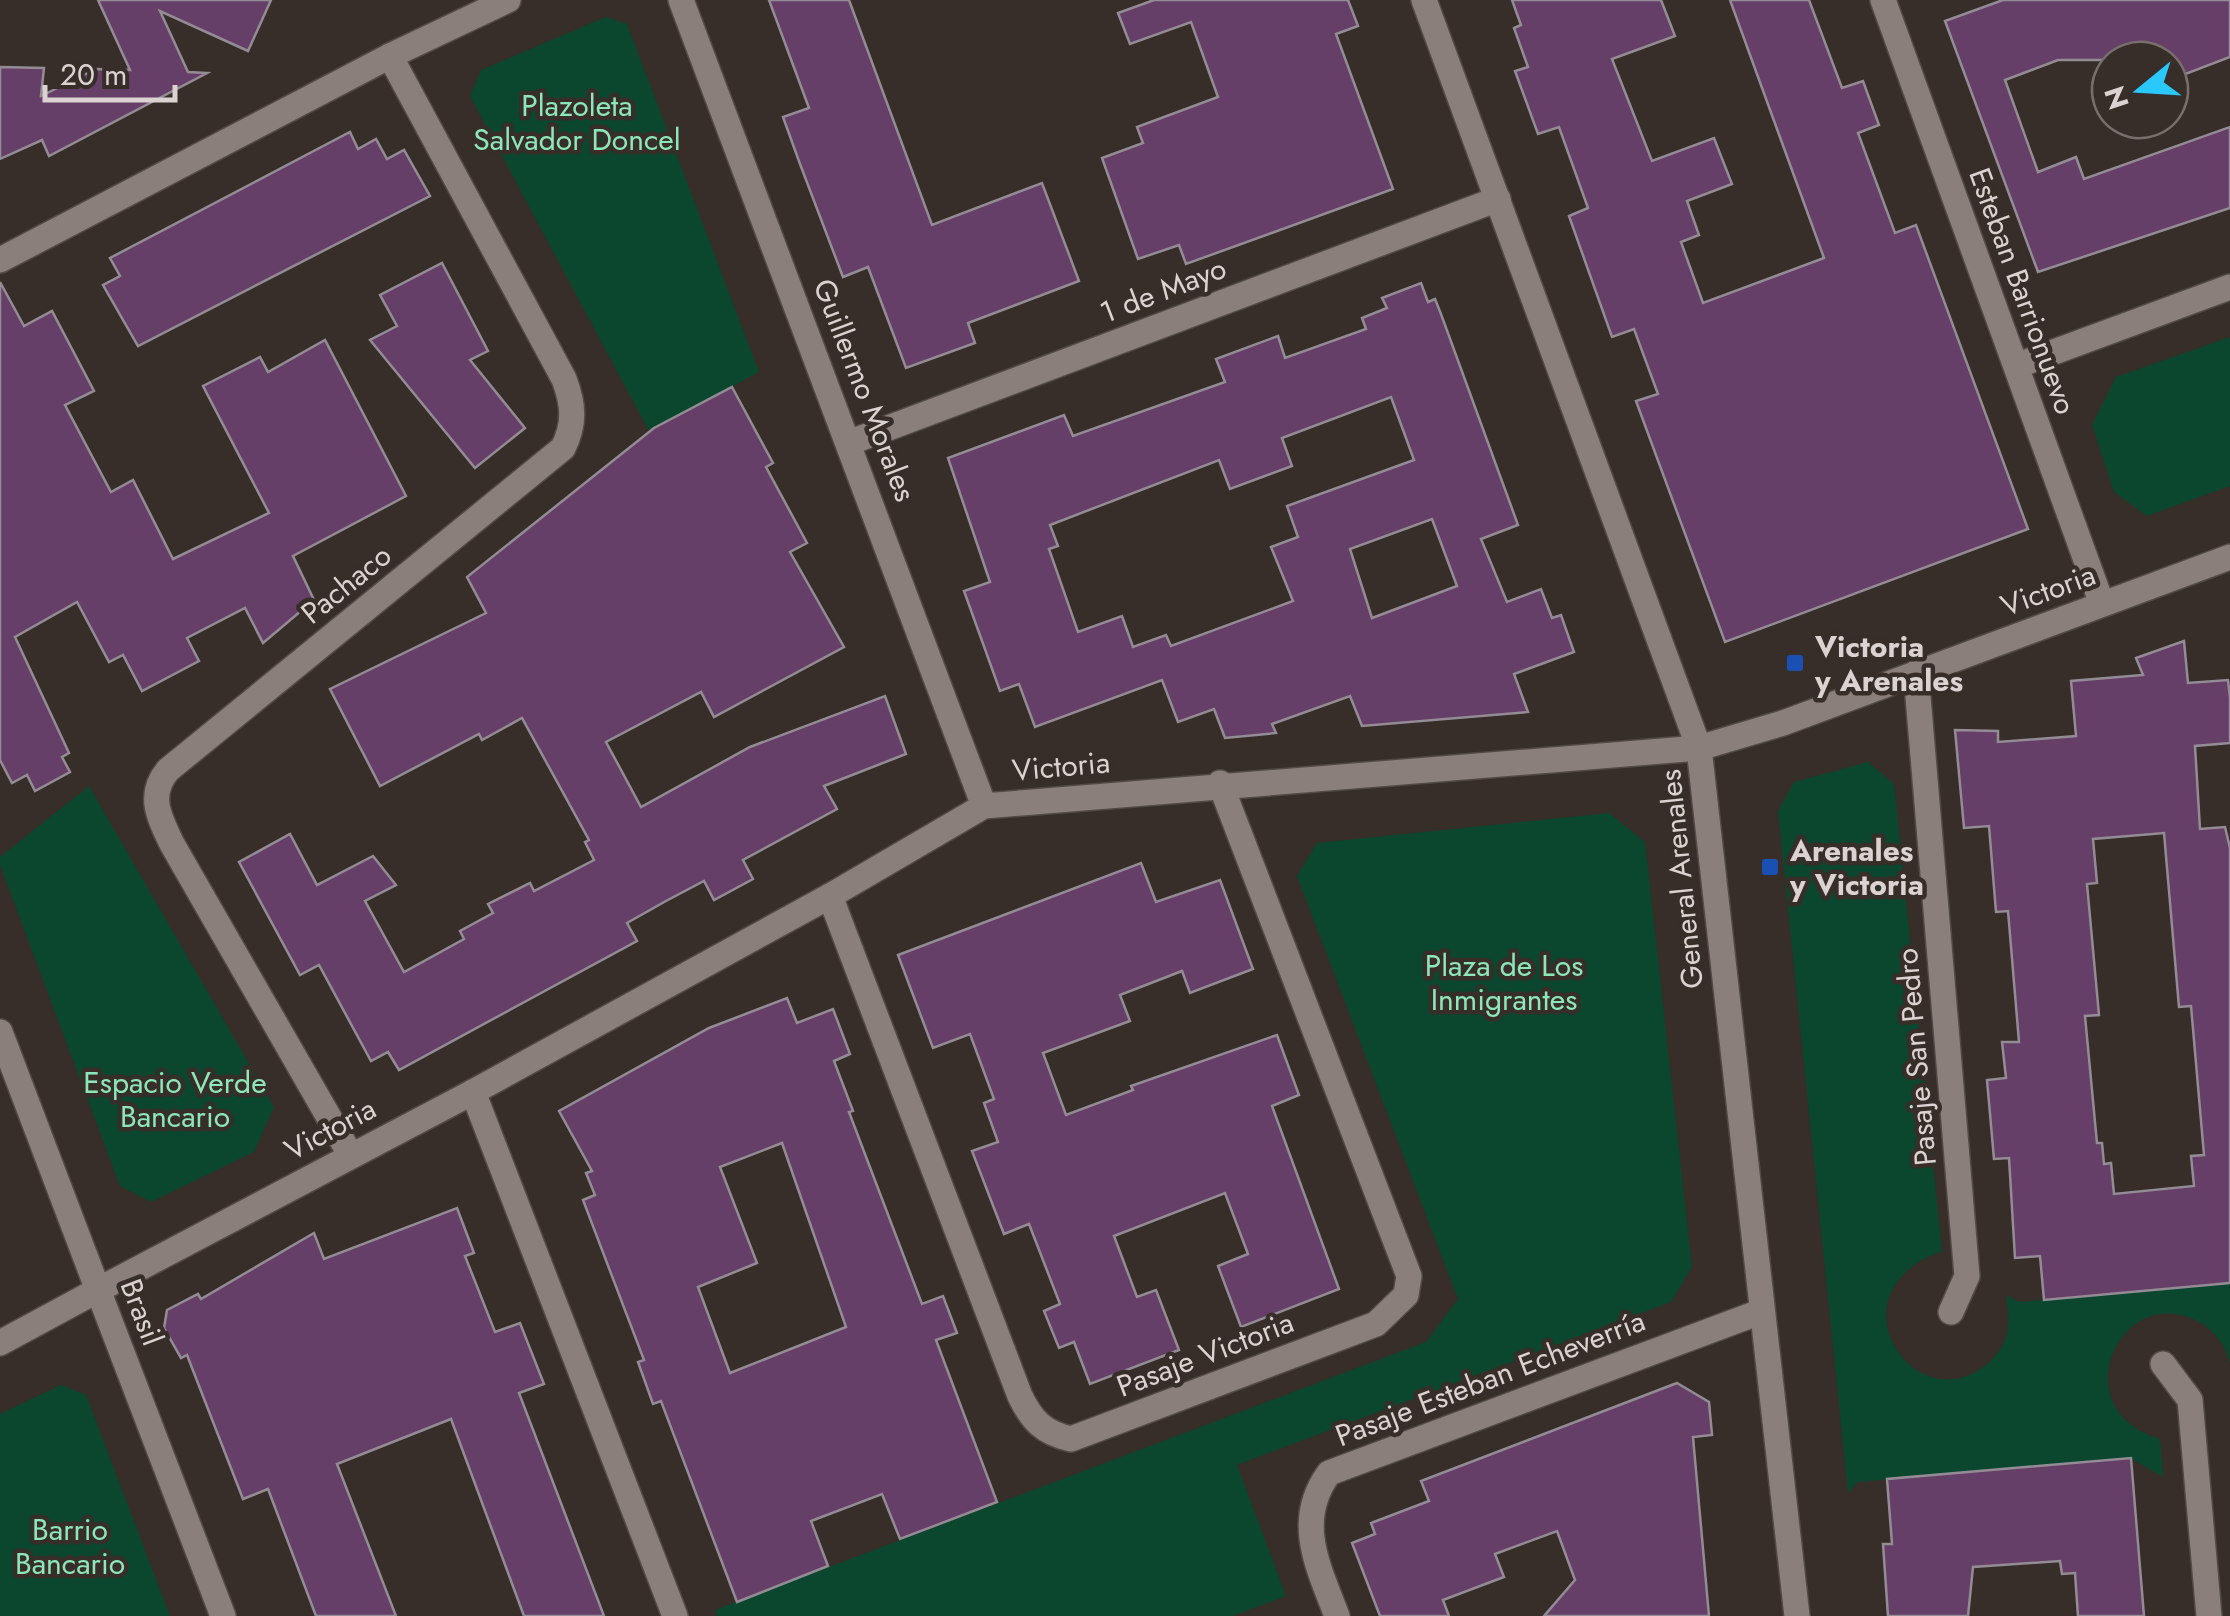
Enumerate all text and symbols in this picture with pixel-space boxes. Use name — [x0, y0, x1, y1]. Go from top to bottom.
scale bar — [45, 40, 175, 102]
north arrow — [2090, 40, 2190, 140]
text: 20 m — [60, 53, 127, 96]
text: N — [2094, 81, 2140, 114]
park label: Plazoleta Salvador Doncel — [473, 84, 681, 161]
street label: Esteban Barrionuevo — [1958, 162, 2088, 420]
street label: 1 de Mayo — [1094, 246, 1232, 334]
street label: Guillermo Morales — [803, 273, 927, 507]
street label: Pachaco — [292, 534, 400, 634]
street label: Victoria — [1995, 553, 2101, 627]
place label: Victoria y Arenales — [1814, 625, 1963, 702]
marker: Victoria y Arenales — [1784, 652, 1806, 674]
street label: Victoria — [1010, 740, 1112, 792]
street label: General Arenales — [1648, 767, 1714, 991]
place label: Arenales y Victoria — [1789, 829, 1924, 906]
marker: Arenales y Victoria — [1759, 856, 1781, 878]
park label: Plaza de Los Inmigrantes — [1425, 944, 1583, 1021]
street label: Pasaje San Pedro — [1885, 946, 1947, 1168]
park label: Espacio Verde Bancario — [83, 1061, 267, 1138]
street label: Victoria — [277, 1087, 383, 1171]
street label: Brasil — [110, 1272, 174, 1352]
street label: Pasaje Esteban Echeverría — [1329, 1299, 1651, 1457]
street label: Pasaje Victoria — [1110, 1301, 1300, 1407]
park label: Barrio Bancario — [15, 1508, 125, 1585]

